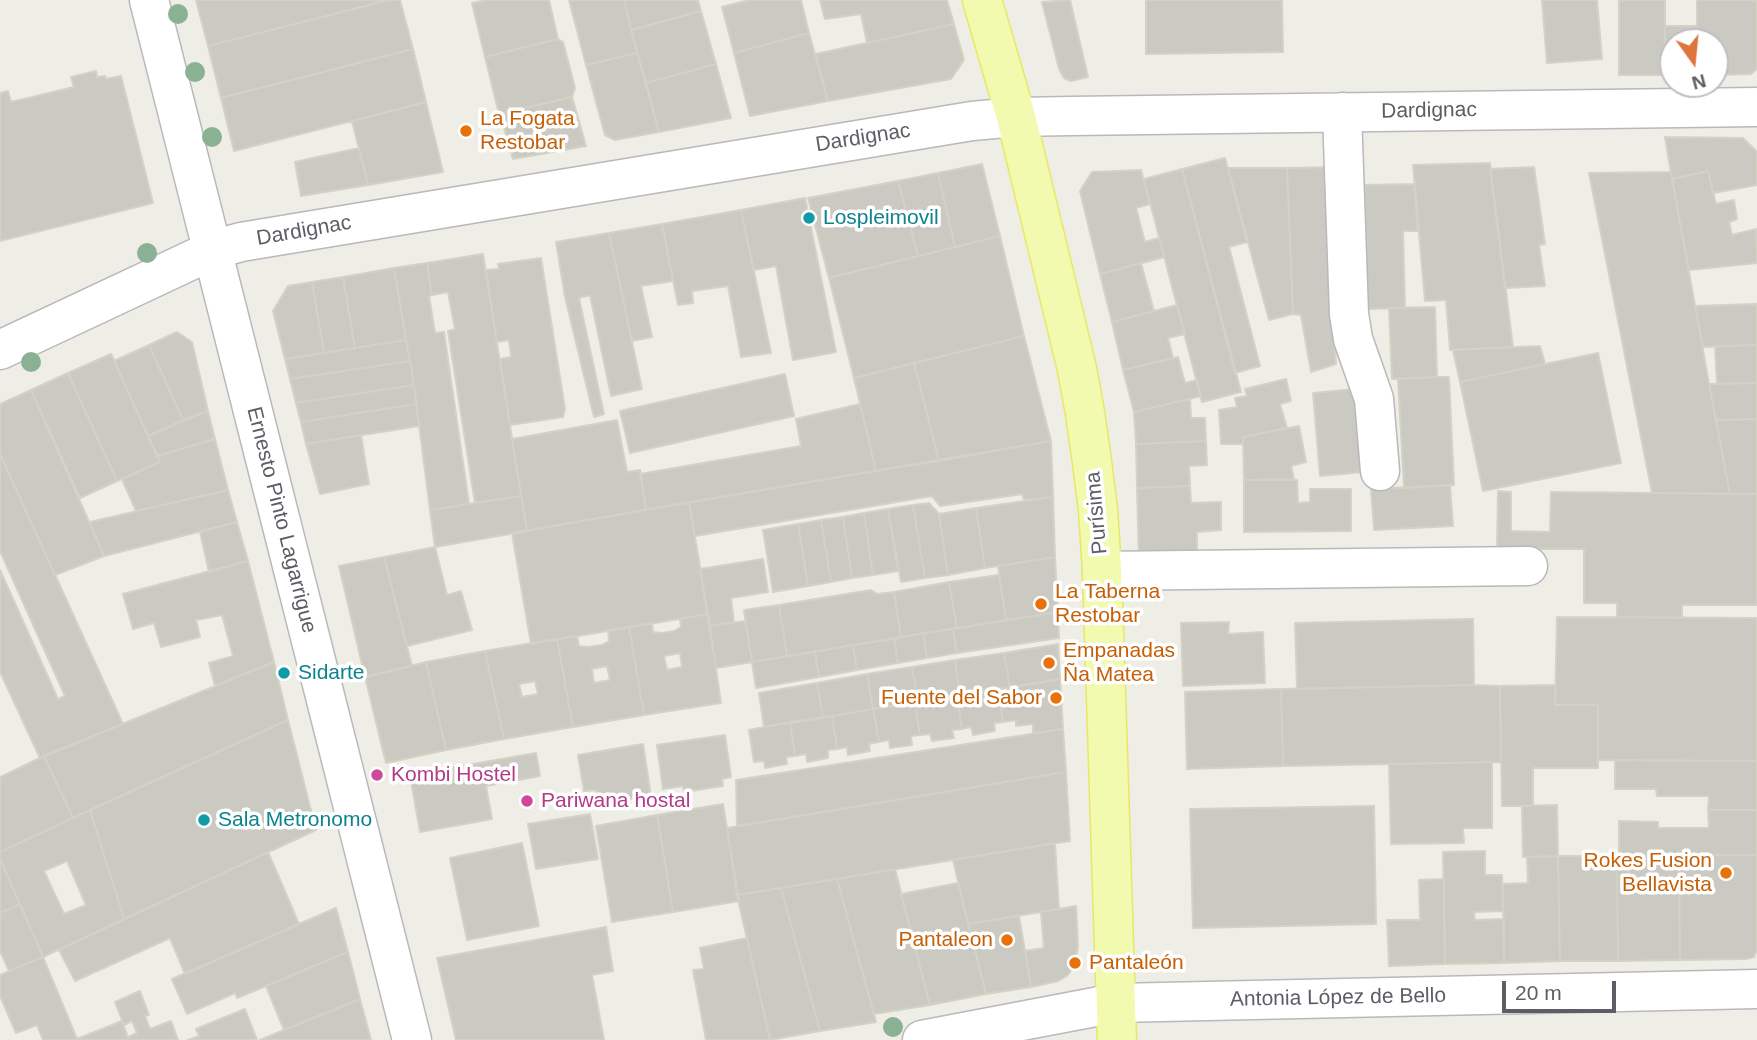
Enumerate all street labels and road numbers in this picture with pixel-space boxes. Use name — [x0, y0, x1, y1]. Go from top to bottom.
street label: Dardignac — [1381, 98, 1477, 124]
street label: Dardignac — [814, 118, 912, 158]
street label: Dardignac — [255, 210, 353, 252]
street label: Ernesto Pinto Lagarrigue — [241, 404, 321, 636]
street label: Purísima — [1081, 471, 1113, 555]
street label: Antonia López de Bello — [1230, 984, 1446, 1012]

